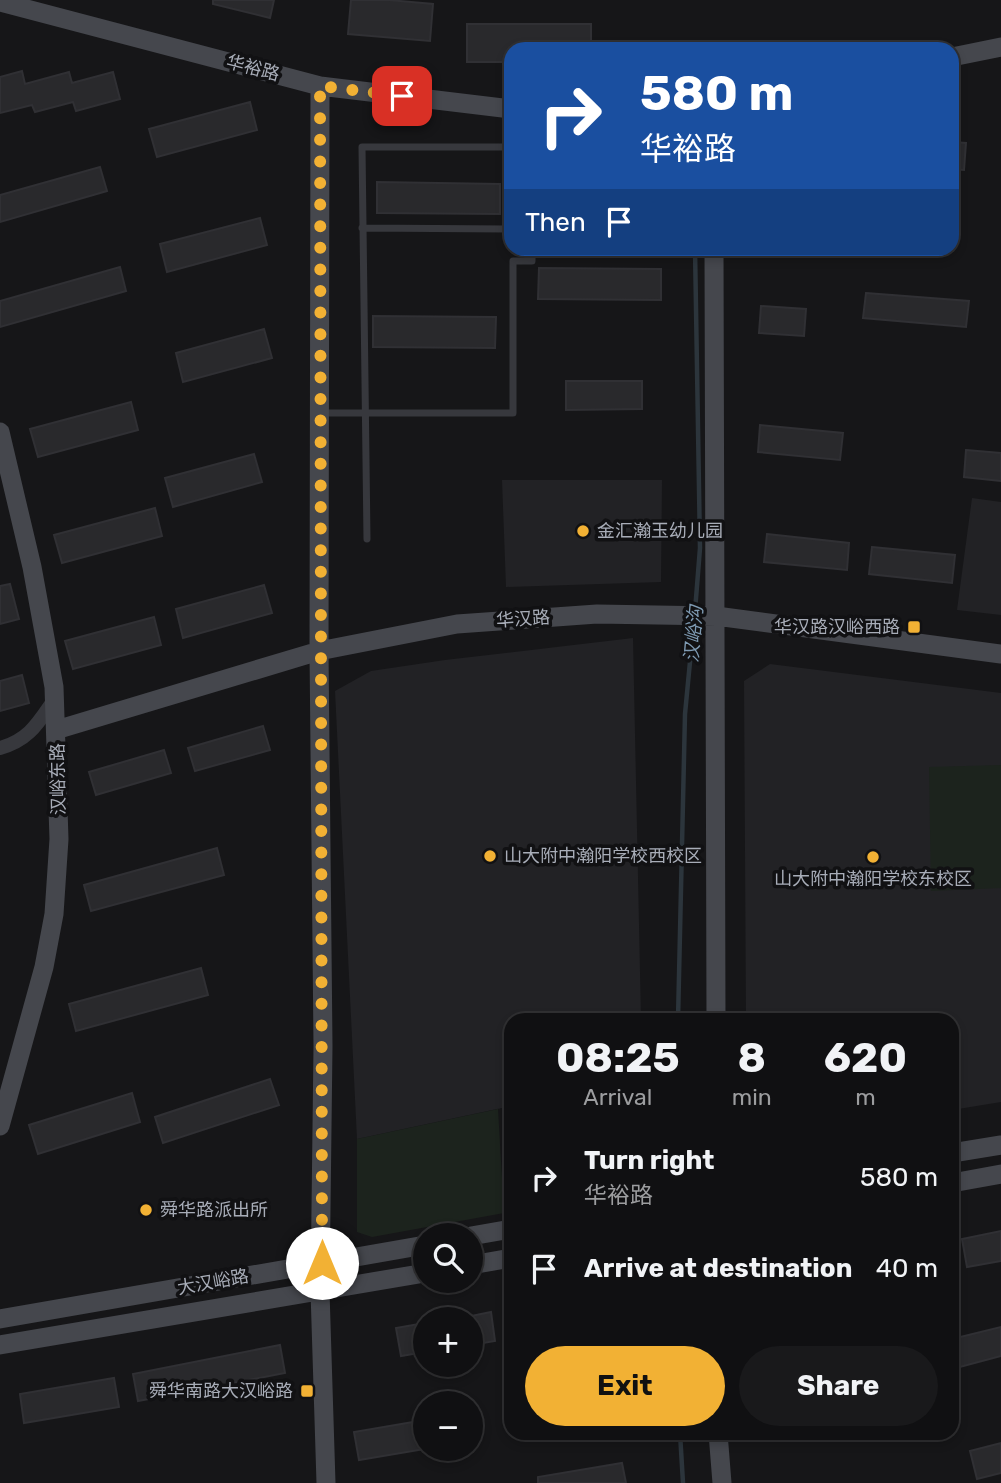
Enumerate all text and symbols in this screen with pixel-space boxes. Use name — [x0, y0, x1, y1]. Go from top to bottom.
street label: 华裕路 — [224, 50, 282, 86]
text: 580 m — [640, 64, 793, 122]
pin — [372, 66, 432, 126]
icon: right — [525, 70, 616, 161]
icon: arrive — [383, 77, 421, 115]
text: 华裕路 — [640, 130, 736, 168]
icon: arrive — [600, 203, 638, 241]
text: Then — [525, 207, 586, 238]
place label: 金汇瀚玉幼儿园 — [597, 520, 723, 542]
marker: 金汇瀚玉幼儿园 — [575, 523, 591, 539]
water label: 汉峪沟 — [680, 603, 708, 663]
street label: 华汉路 — [495, 606, 551, 632]
place label: 华汉路汉峪西路 — [774, 616, 900, 638]
marker: 华汉路汉峪西路 — [906, 619, 922, 635]
street label: 汉峪东路 — [46, 743, 70, 815]
place label: 山大附中瀚阳学校西校区 — [504, 845, 702, 867]
marker: 山大附中瀚阳学校西校区 — [482, 848, 498, 864]
marker: 山大附中瀚阳学校东校区 — [865, 849, 881, 865]
place label: 山大附中瀚阳学校东校区 — [774, 868, 972, 890]
text: 08:25 — [556, 1033, 680, 1083]
text: 8 — [738, 1033, 766, 1083]
text: 620 — [824, 1033, 907, 1083]
text: Arrival — [583, 1083, 652, 1111]
text: min — [732, 1083, 772, 1111]
text: m — [855, 1083, 876, 1111]
text: Turn right — [584, 1145, 714, 1176]
icon: right — [525, 1159, 563, 1197]
text: 580 m — [860, 1162, 938, 1193]
text: 华裕路 — [584, 1181, 653, 1209]
place label: 舜华路派出所 — [160, 1199, 268, 1221]
marker: 舜华路派出所 — [138, 1202, 154, 1218]
map controls — [413, 1223, 483, 1461]
button: search — [413, 1223, 483, 1293]
position arrow — [285, 1226, 359, 1300]
icon: arrive — [525, 1250, 563, 1288]
text: Arrive at destination — [584, 1253, 852, 1284]
text: 40 m — [876, 1253, 938, 1284]
street label: 大汉峪路 — [176, 1265, 250, 1299]
button: + — [413, 1307, 483, 1377]
button: Exit — [525, 1346, 725, 1426]
button: Share — [739, 1346, 938, 1426]
place label: 舜华南路大汉峪路 — [149, 1380, 293, 1402]
marker: 舜华南路大汉峪路 — [299, 1383, 315, 1399]
button: − — [413, 1391, 483, 1461]

